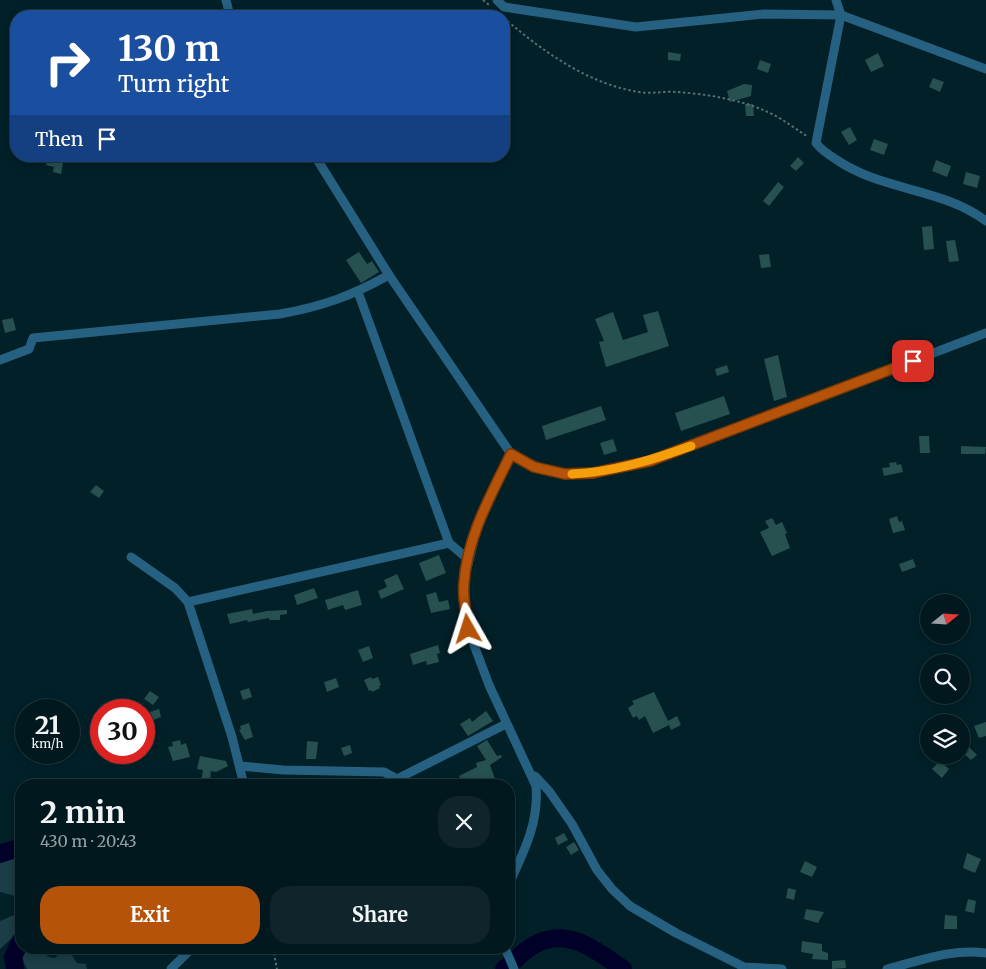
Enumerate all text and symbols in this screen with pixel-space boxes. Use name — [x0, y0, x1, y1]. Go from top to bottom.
text: 130 m — [118, 27, 220, 71]
icon: right — [35, 30, 100, 95]
text: Turn right — [118, 70, 229, 98]
icon: arrive — [93, 125, 121, 153]
text: Then — [35, 127, 83, 151]
pin — [892, 340, 934, 382]
icon: arrive — [899, 347, 927, 375]
north arrow — [920, 594, 970, 644]
map controls — [920, 594, 970, 764]
position arrow — [441, 602, 493, 654]
button: search — [920, 654, 970, 704]
speed limit sign: 30 — [90, 699, 155, 764]
text: 21 — [35, 709, 60, 741]
button: layers — [920, 714, 970, 764]
text: km/h — [32, 736, 63, 751]
text: 2 min — [40, 793, 125, 831]
button: close — [438, 796, 490, 848]
text: 430 m · 20:43 — [40, 831, 137, 851]
button: Exit — [40, 886, 260, 944]
button: Share — [270, 886, 490, 944]

